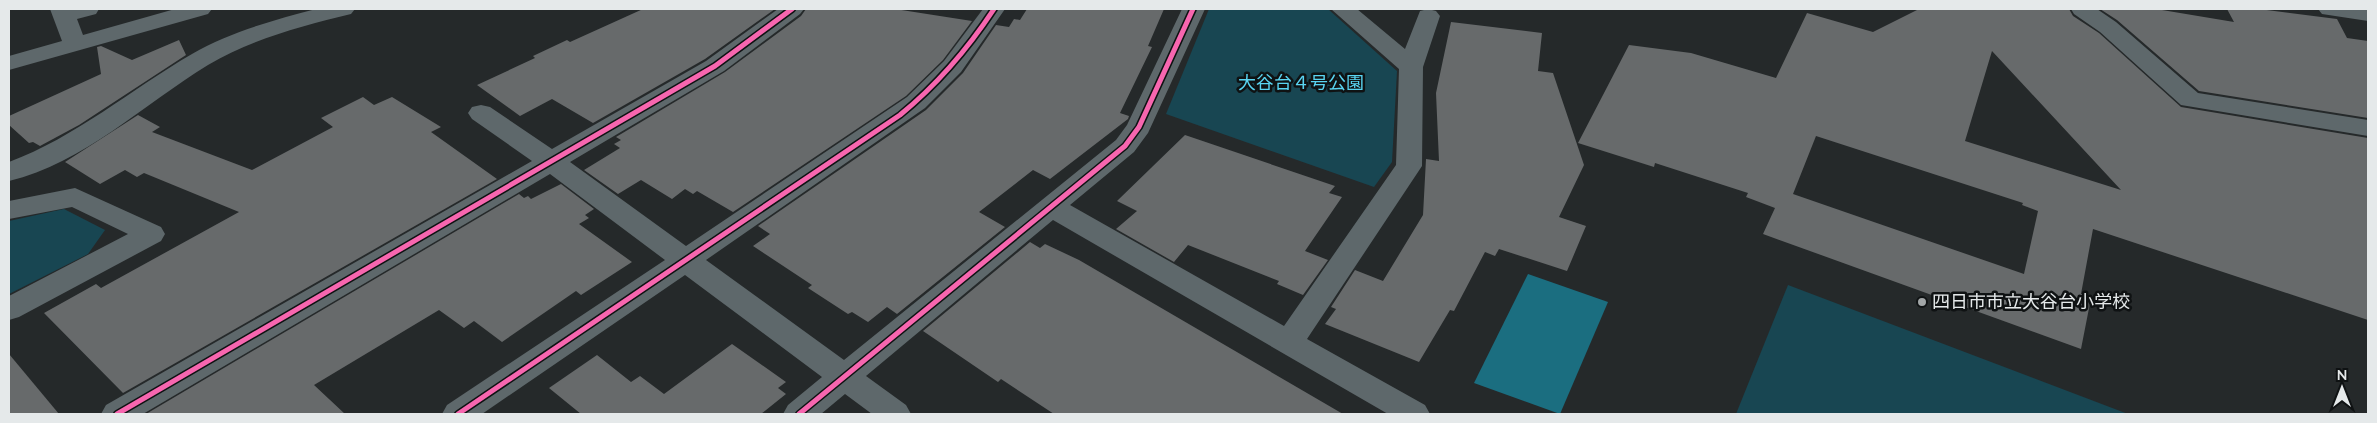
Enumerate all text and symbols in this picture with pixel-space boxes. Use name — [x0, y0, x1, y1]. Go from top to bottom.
park label: 大谷台４号公園 — [1238, 71, 1364, 94]
place label: 四日市市立大谷台小学校 — [1932, 290, 2130, 313]
marker: 四日市市立大谷台小学校 — [1916, 296, 1928, 308]
north arrow — [2317, 363, 2367, 413]
text: N — [2337, 366, 2347, 384]

